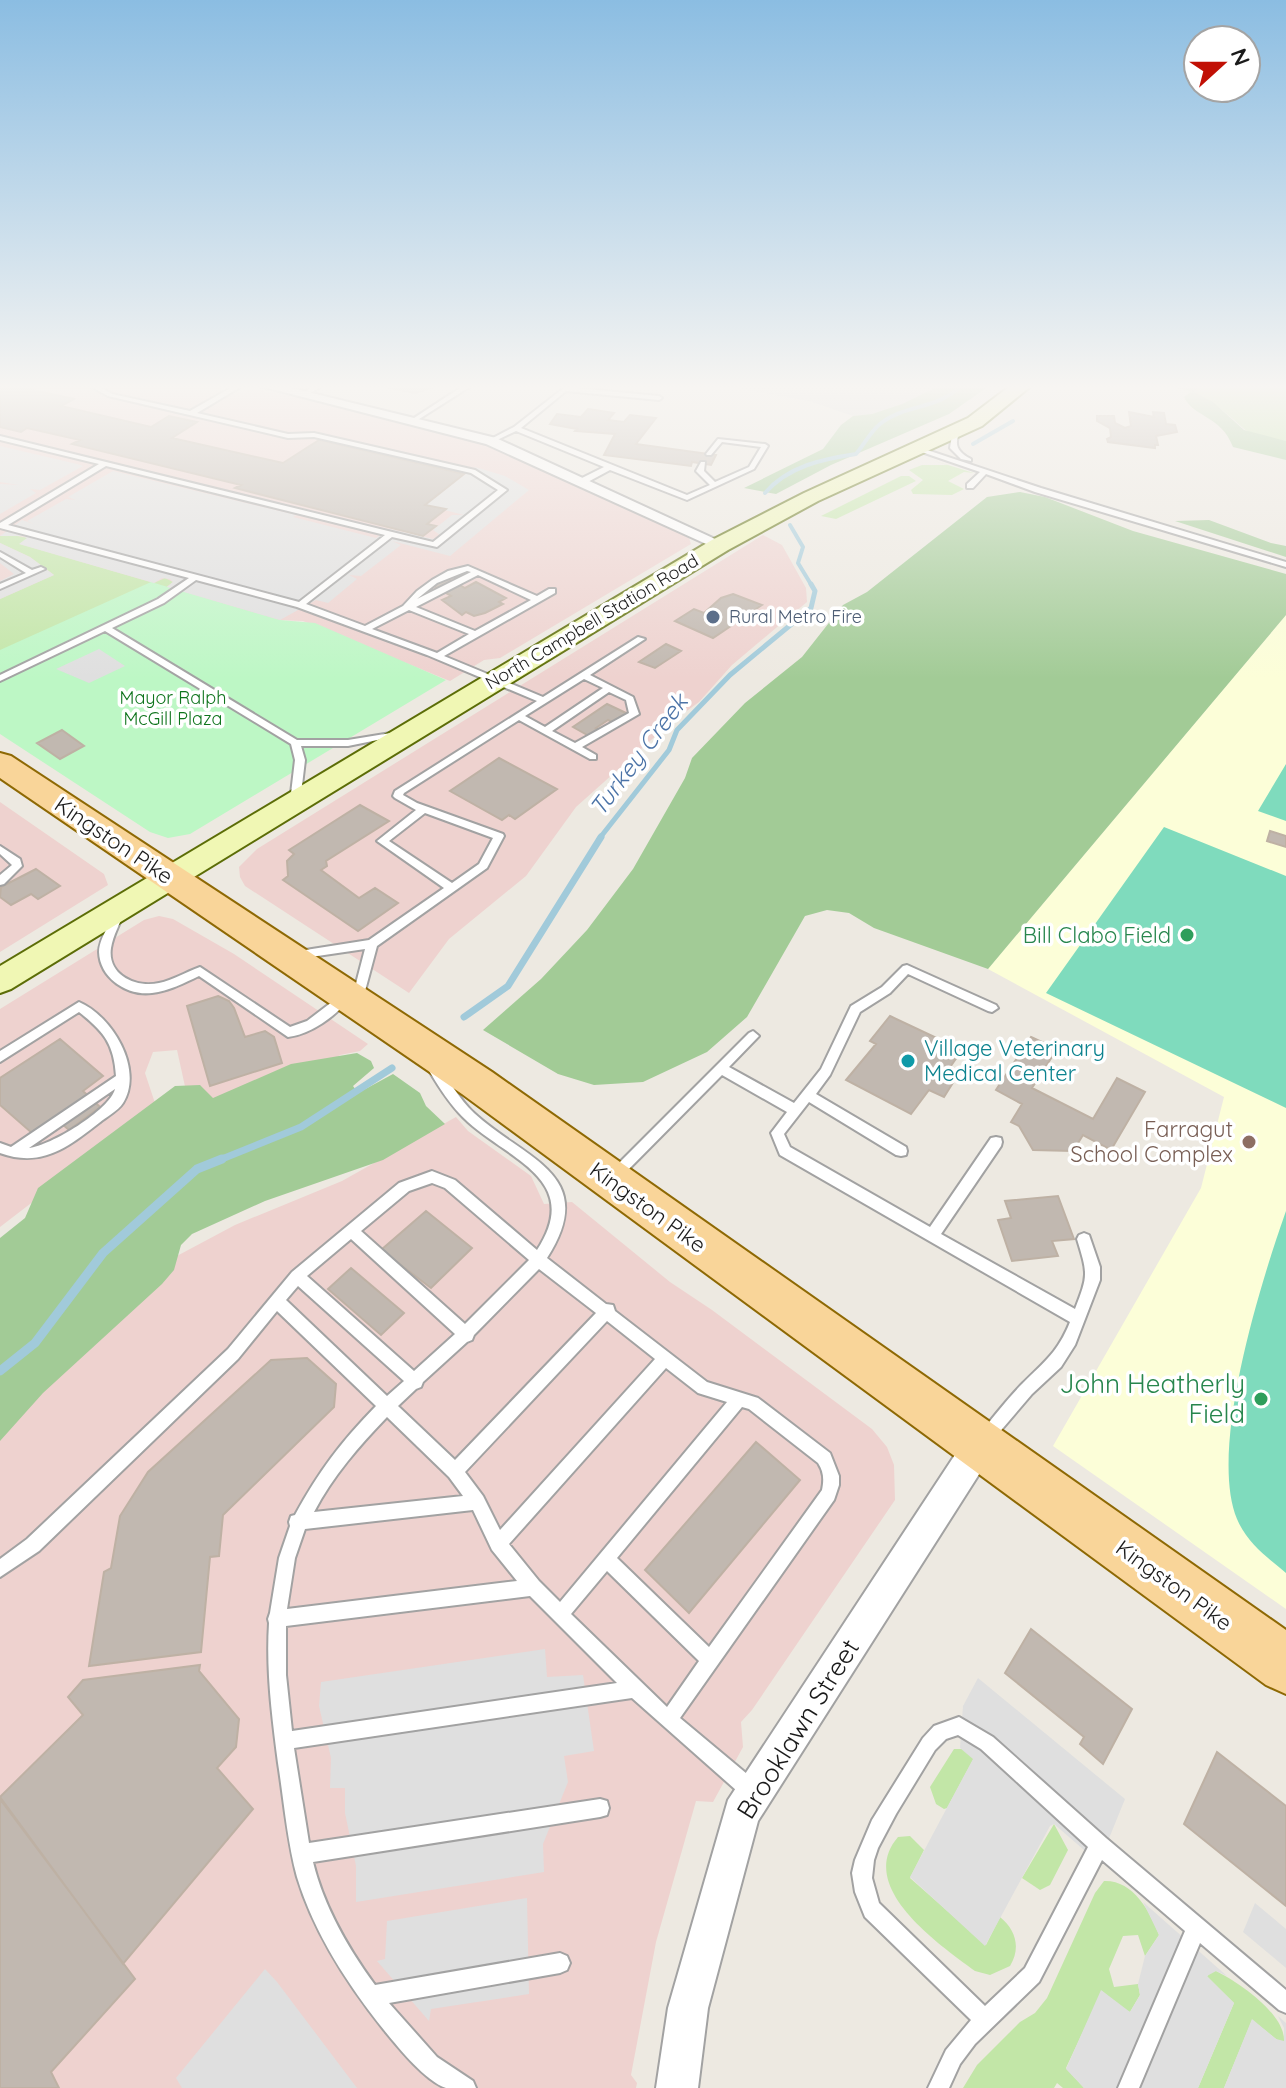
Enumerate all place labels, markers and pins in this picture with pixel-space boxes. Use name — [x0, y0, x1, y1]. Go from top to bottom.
place label: Rural Metro Fire — [729, 605, 862, 628]
marker: Rural Metro Fire — [704, 608, 722, 626]
place label: Bill Clabo Field — [1023, 921, 1171, 949]
marker: Bill Clabo Field — [1178, 926, 1196, 944]
place label: Village Veterinary Medical Center — [924, 1034, 1105, 1087]
marker: Village Veterinary Medical Center — [899, 1052, 917, 1070]
place label: Farragut School Complex — [1070, 1115, 1233, 1168]
marker: Farragut School Complex — [1240, 1133, 1258, 1151]
place label: John Heatherly Field — [1060, 1367, 1245, 1430]
marker: John Heatherly Field — [1252, 1390, 1270, 1408]

